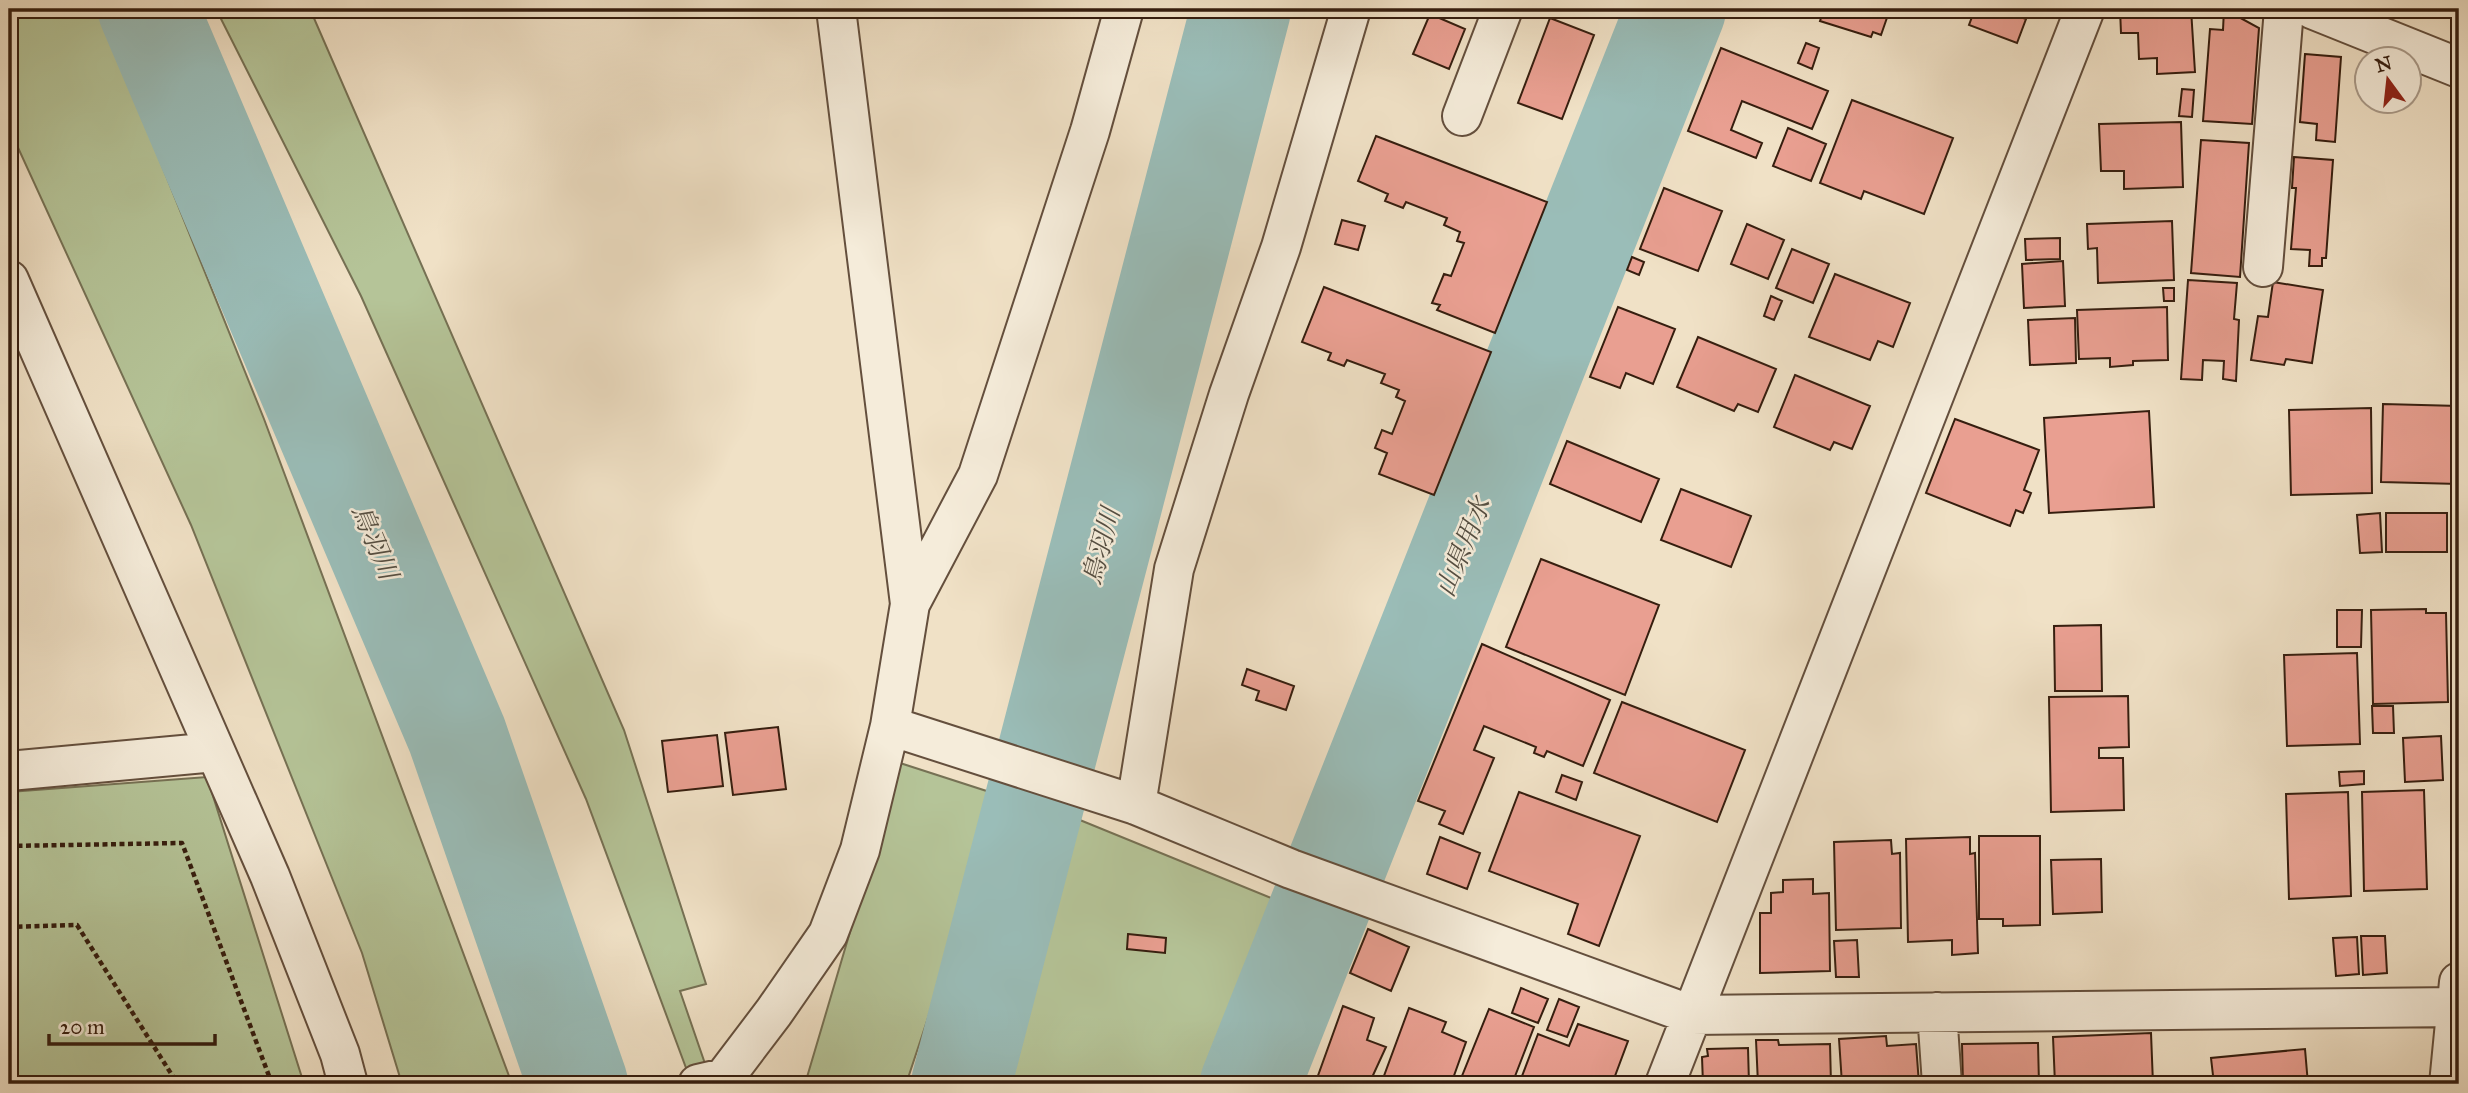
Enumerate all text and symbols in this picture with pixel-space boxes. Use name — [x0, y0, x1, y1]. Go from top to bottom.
north arrow — [2352, 46, 2422, 116]
text: N — [2373, 51, 2394, 77]
water label: 山県用水 — [1429, 490, 1498, 601]
water label: 鳥羽川 — [345, 500, 406, 587]
water label: 鳥羽川 — [1075, 501, 1127, 588]
scale bar — [49, 1002, 215, 1046]
text: 20 m — [60, 1014, 105, 1040]

